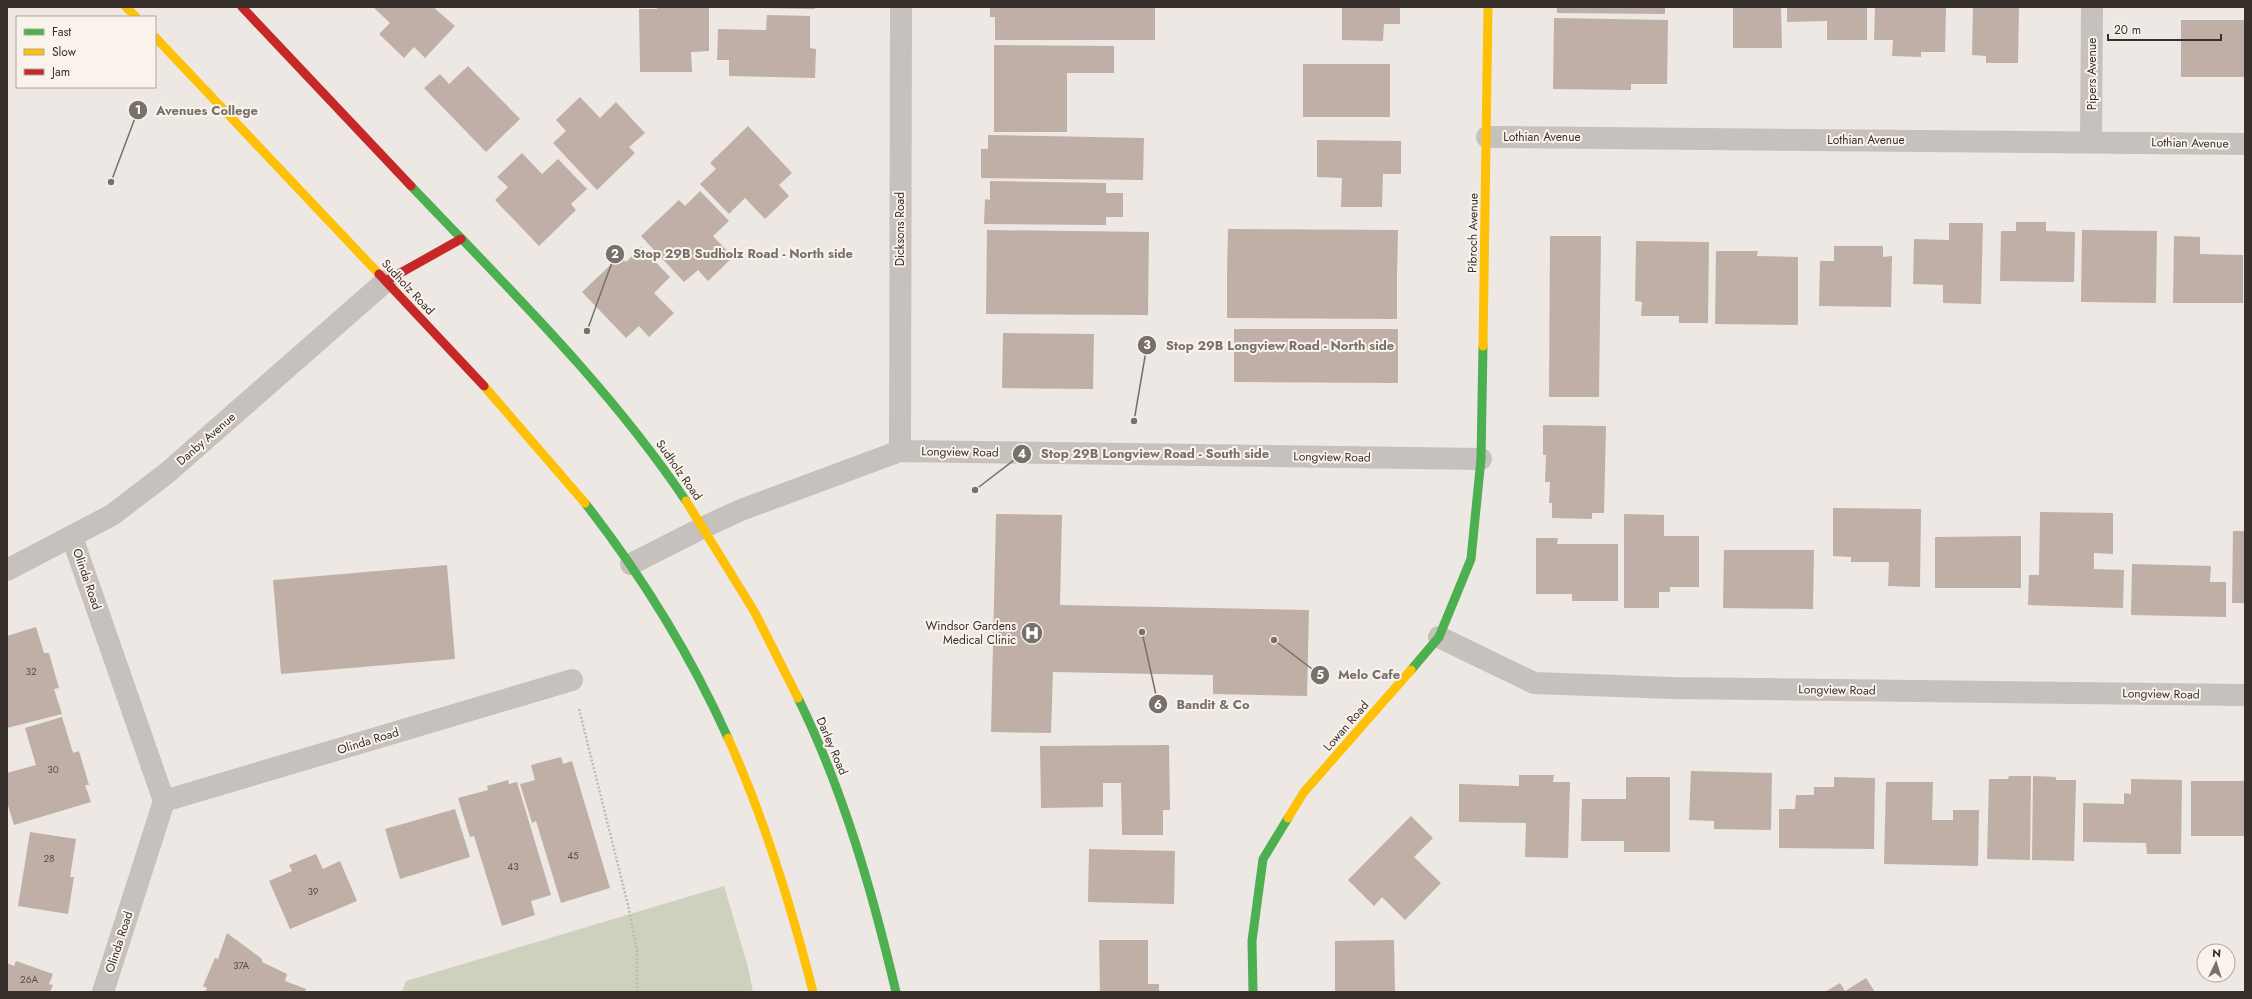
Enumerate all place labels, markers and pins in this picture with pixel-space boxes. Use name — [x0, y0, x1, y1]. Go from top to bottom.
callout: Avenues College — [128, 98, 266, 123]
callout: Stop 29B Sudholz Road - North side — [605, 241, 861, 266]
callout: Stop 29B Longview Road - North side — [1137, 333, 1402, 358]
callout: Stop 29B Longview Road - South side — [1012, 441, 1277, 466]
place label: Windsor Gardens Medical Clinic — [925, 617, 1016, 649]
hospital icon: Windsor Gardens Medical Clinic — [1019, 620, 1045, 646]
callout: Melo Cafe — [1310, 662, 1408, 687]
callout: Bandit & Co — [1148, 692, 1258, 717]

